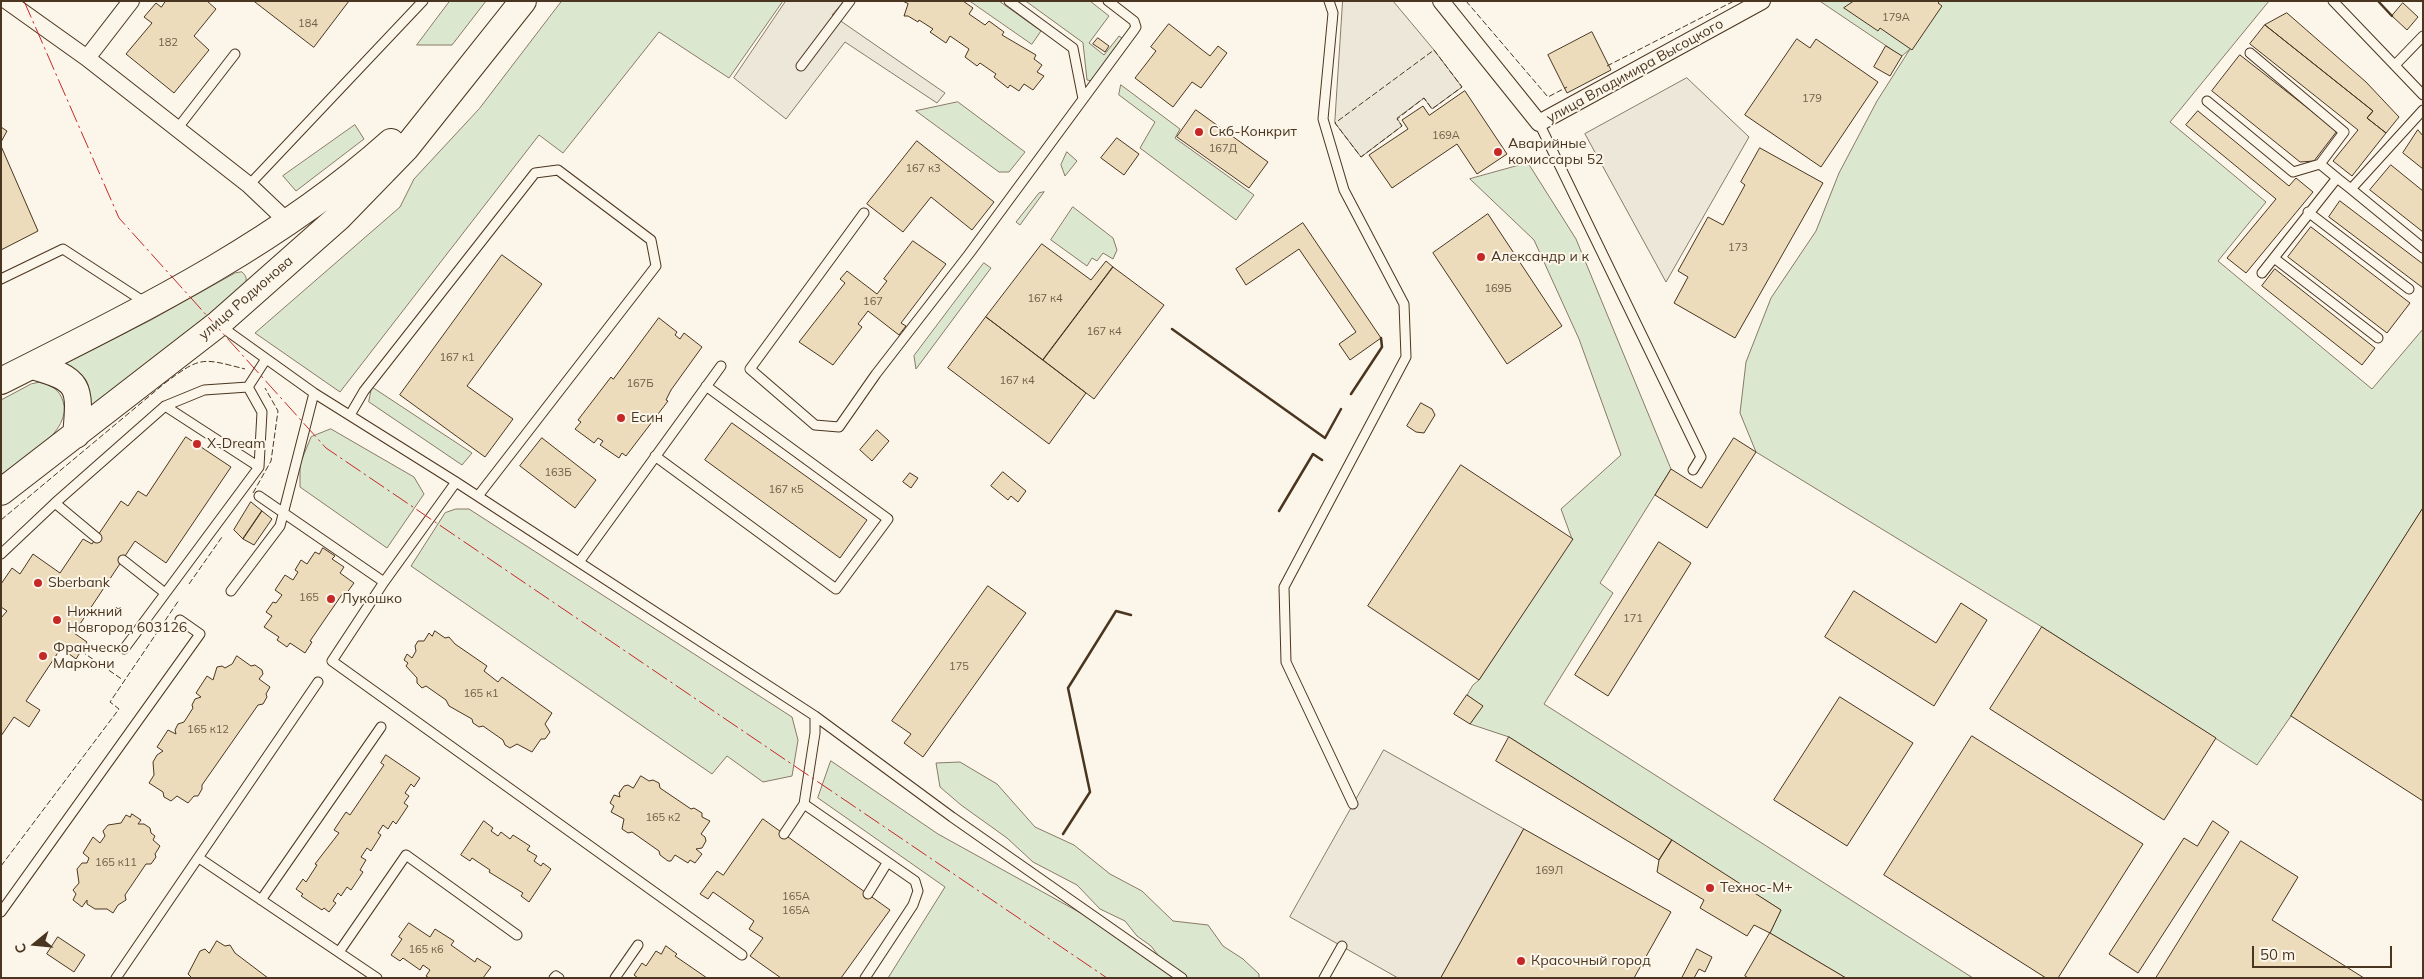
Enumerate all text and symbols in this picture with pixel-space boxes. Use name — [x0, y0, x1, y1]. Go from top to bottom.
house number: 179А — [1882, 11, 1910, 25]
street label: улица Владимира Высоцкого — [1544, 15, 1726, 127]
house number: 184 — [298, 17, 318, 31]
house number: 182 — [158, 36, 178, 50]
house number: 179 — [1802, 92, 1822, 106]
place label: Скб-Конкрит — [1209, 124, 1297, 140]
marker: Скб-Конкрит — [1193, 126, 1205, 138]
house number: 169А — [1432, 129, 1460, 143]
place label: Аварийные комиссары 52 — [1508, 136, 1604, 168]
house number: 167Д — [1209, 142, 1237, 156]
marker: Аварийные комиссары 52 — [1492, 146, 1504, 158]
house number: 167 к3 — [905, 162, 941, 176]
house number: 173 — [1728, 241, 1748, 255]
place label: Александр и к — [1491, 249, 1589, 265]
marker: Александр и к — [1475, 251, 1487, 263]
street label: улица Родионова — [195, 253, 297, 343]
house number: 169Б — [1484, 282, 1512, 296]
house number: 167 к4 — [1027, 292, 1063, 306]
house number: 167 — [863, 295, 883, 309]
house number: 167 к4 — [1086, 325, 1122, 339]
house number: 167 к1 — [439, 351, 475, 365]
house number: 167 к4 — [999, 374, 1035, 388]
house number: 167Б — [626, 377, 654, 391]
place label: Есин — [631, 410, 663, 426]
marker: Есин — [615, 412, 627, 424]
place label: X-Dream — [207, 436, 265, 452]
marker: X-Dream — [191, 438, 203, 450]
house number: 163Б — [544, 466, 572, 480]
house number: 167 к5 — [768, 483, 804, 497]
place label: Sberbank — [48, 575, 110, 591]
marker: Sberbank — [32, 577, 44, 589]
house number: 165 — [299, 591, 319, 605]
place label: Лукошко — [341, 591, 402, 607]
marker: Лукошко — [325, 593, 337, 605]
place label: Нижний Новгород 603126 — [67, 604, 187, 636]
house number: 171 — [1623, 612, 1643, 626]
marker: Нижний Новгород 603126 — [51, 614, 63, 626]
place label: Франческо Маркони — [53, 640, 129, 672]
marker: Франческо Маркони — [37, 650, 49, 662]
house number: 175 — [949, 660, 969, 674]
house number: 165 к1 — [463, 687, 499, 701]
house number: 165 к12 — [187, 723, 229, 737]
house number: 165 к2 — [645, 811, 681, 825]
house number: 165 к11 — [95, 856, 137, 870]
house number: 169Л — [1535, 864, 1563, 878]
place label: Технос-М+ — [1720, 880, 1793, 896]
marker: Технос-М+ — [1704, 882, 1716, 894]
house number: 165А — [782, 890, 810, 904]
house number: 165А — [782, 904, 810, 918]
north arrow — [10, 919, 60, 969]
scale bar — [2254, 936, 2394, 968]
text: С — [11, 941, 31, 956]
house number: 165 к6 — [408, 943, 444, 957]
text: 50 m — [2260, 945, 2295, 964]
place label: Красочный город — [1531, 953, 1651, 969]
marker: Красочный город — [1515, 955, 1527, 967]

